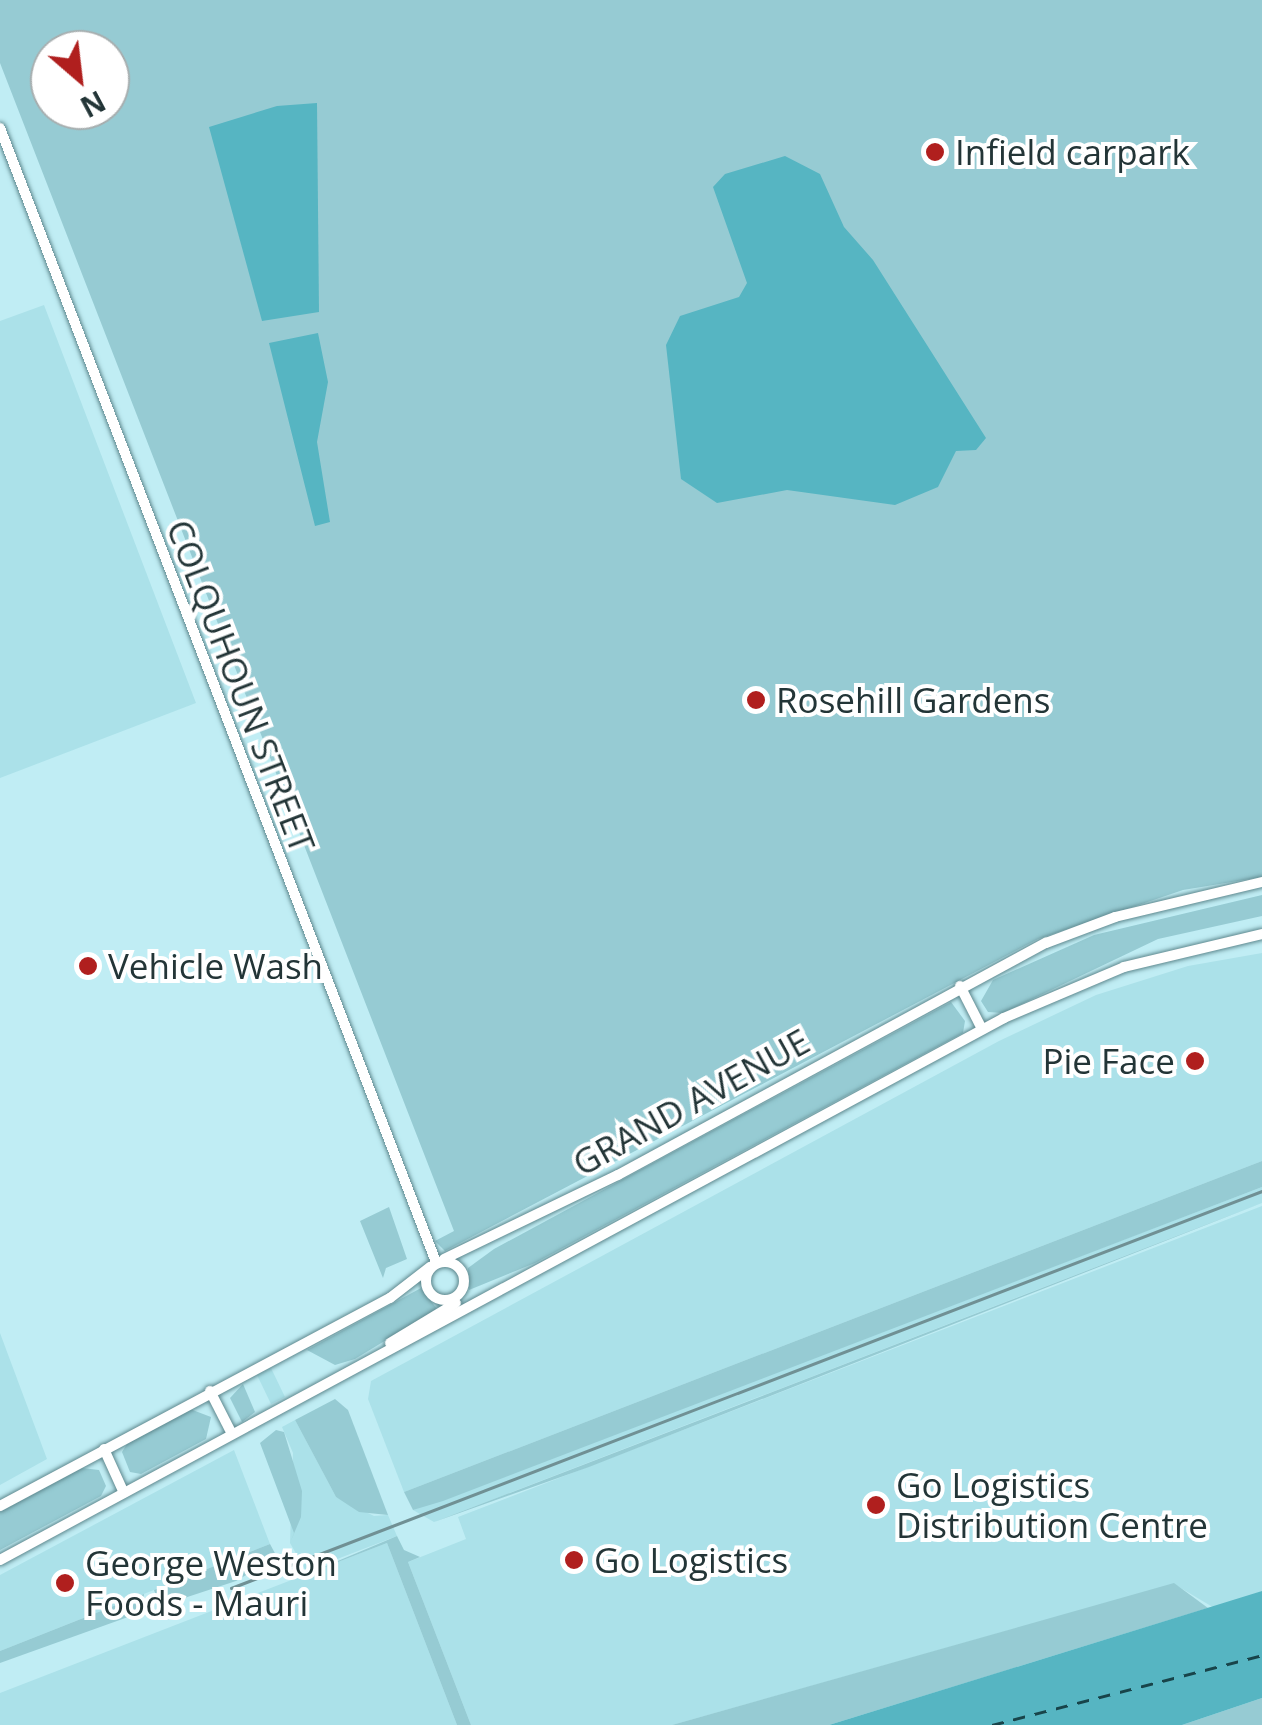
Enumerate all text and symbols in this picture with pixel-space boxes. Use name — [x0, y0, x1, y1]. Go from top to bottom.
north arrow — [30, 30, 130, 130]
text: N — [74, 83, 112, 127]
place label: Infield carpark — [955, 131, 1190, 173]
marker: Infield carpark — [924, 141, 946, 163]
street label: COLQUHOUN STREET — [158, 514, 324, 858]
place label: Rosehill Gardens — [776, 679, 1050, 721]
marker: Rosehill Gardens — [745, 689, 767, 711]
place label: Vehicle Wash — [108, 945, 323, 987]
marker: Vehicle Wash — [77, 955, 99, 977]
street label: GRAND AVENUE — [565, 1020, 817, 1184]
place label: Pie Face — [1042, 1040, 1175, 1082]
marker: Pie Face — [1184, 1050, 1206, 1072]
place label: Go Logistics Distribution Centre — [896, 1464, 1208, 1546]
marker: Go Logistics Distribution Centre — [865, 1494, 887, 1516]
place label: Go Logistics — [594, 1539, 788, 1581]
place label: George Weston Foods - Mauri — [85, 1542, 337, 1624]
marker: Go Logistics — [563, 1549, 585, 1571]
marker: George Weston Foods - Mauri — [54, 1572, 76, 1594]

